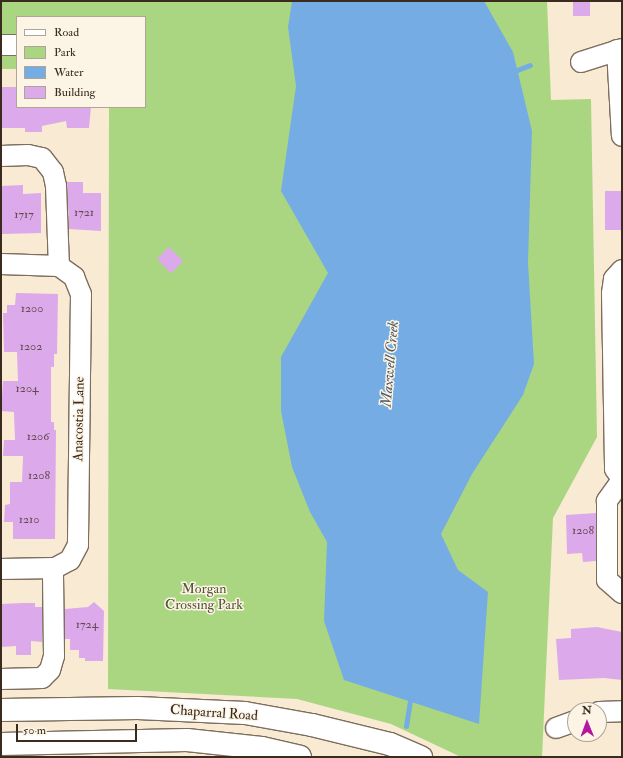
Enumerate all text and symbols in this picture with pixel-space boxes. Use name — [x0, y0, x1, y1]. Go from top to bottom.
legend — [16, 16, 146, 108]
text: Road — [54, 25, 79, 40]
text: Park — [54, 45, 76, 60]
text: Water — [54, 65, 83, 80]
text: Building — [54, 85, 95, 100]
house number: 1721 — [74, 206, 94, 220]
house number: 1717 — [14, 208, 34, 222]
house number: 1200 — [21, 302, 43, 316]
water label: Maxwell Creek — [377, 320, 403, 408]
house number: 1202 — [20, 340, 42, 354]
street label: Anacostia Lane — [70, 376, 88, 462]
house number: 1204 — [16, 382, 38, 396]
house number: 1206 — [27, 430, 49, 444]
house number: 1208 — [28, 469, 50, 483]
house number: 1210 — [19, 513, 39, 527]
house number: 1208 — [572, 524, 594, 538]
park label: Morgan Crossing Park — [165, 581, 243, 614]
house number: 1724 — [76, 618, 98, 632]
street label: Chaparral Road — [169, 702, 259, 724]
north arrow — [567, 702, 607, 742]
text: N — [582, 704, 592, 717]
scale bar — [18, 716, 139, 742]
text: 50 m — [23, 723, 46, 738]

